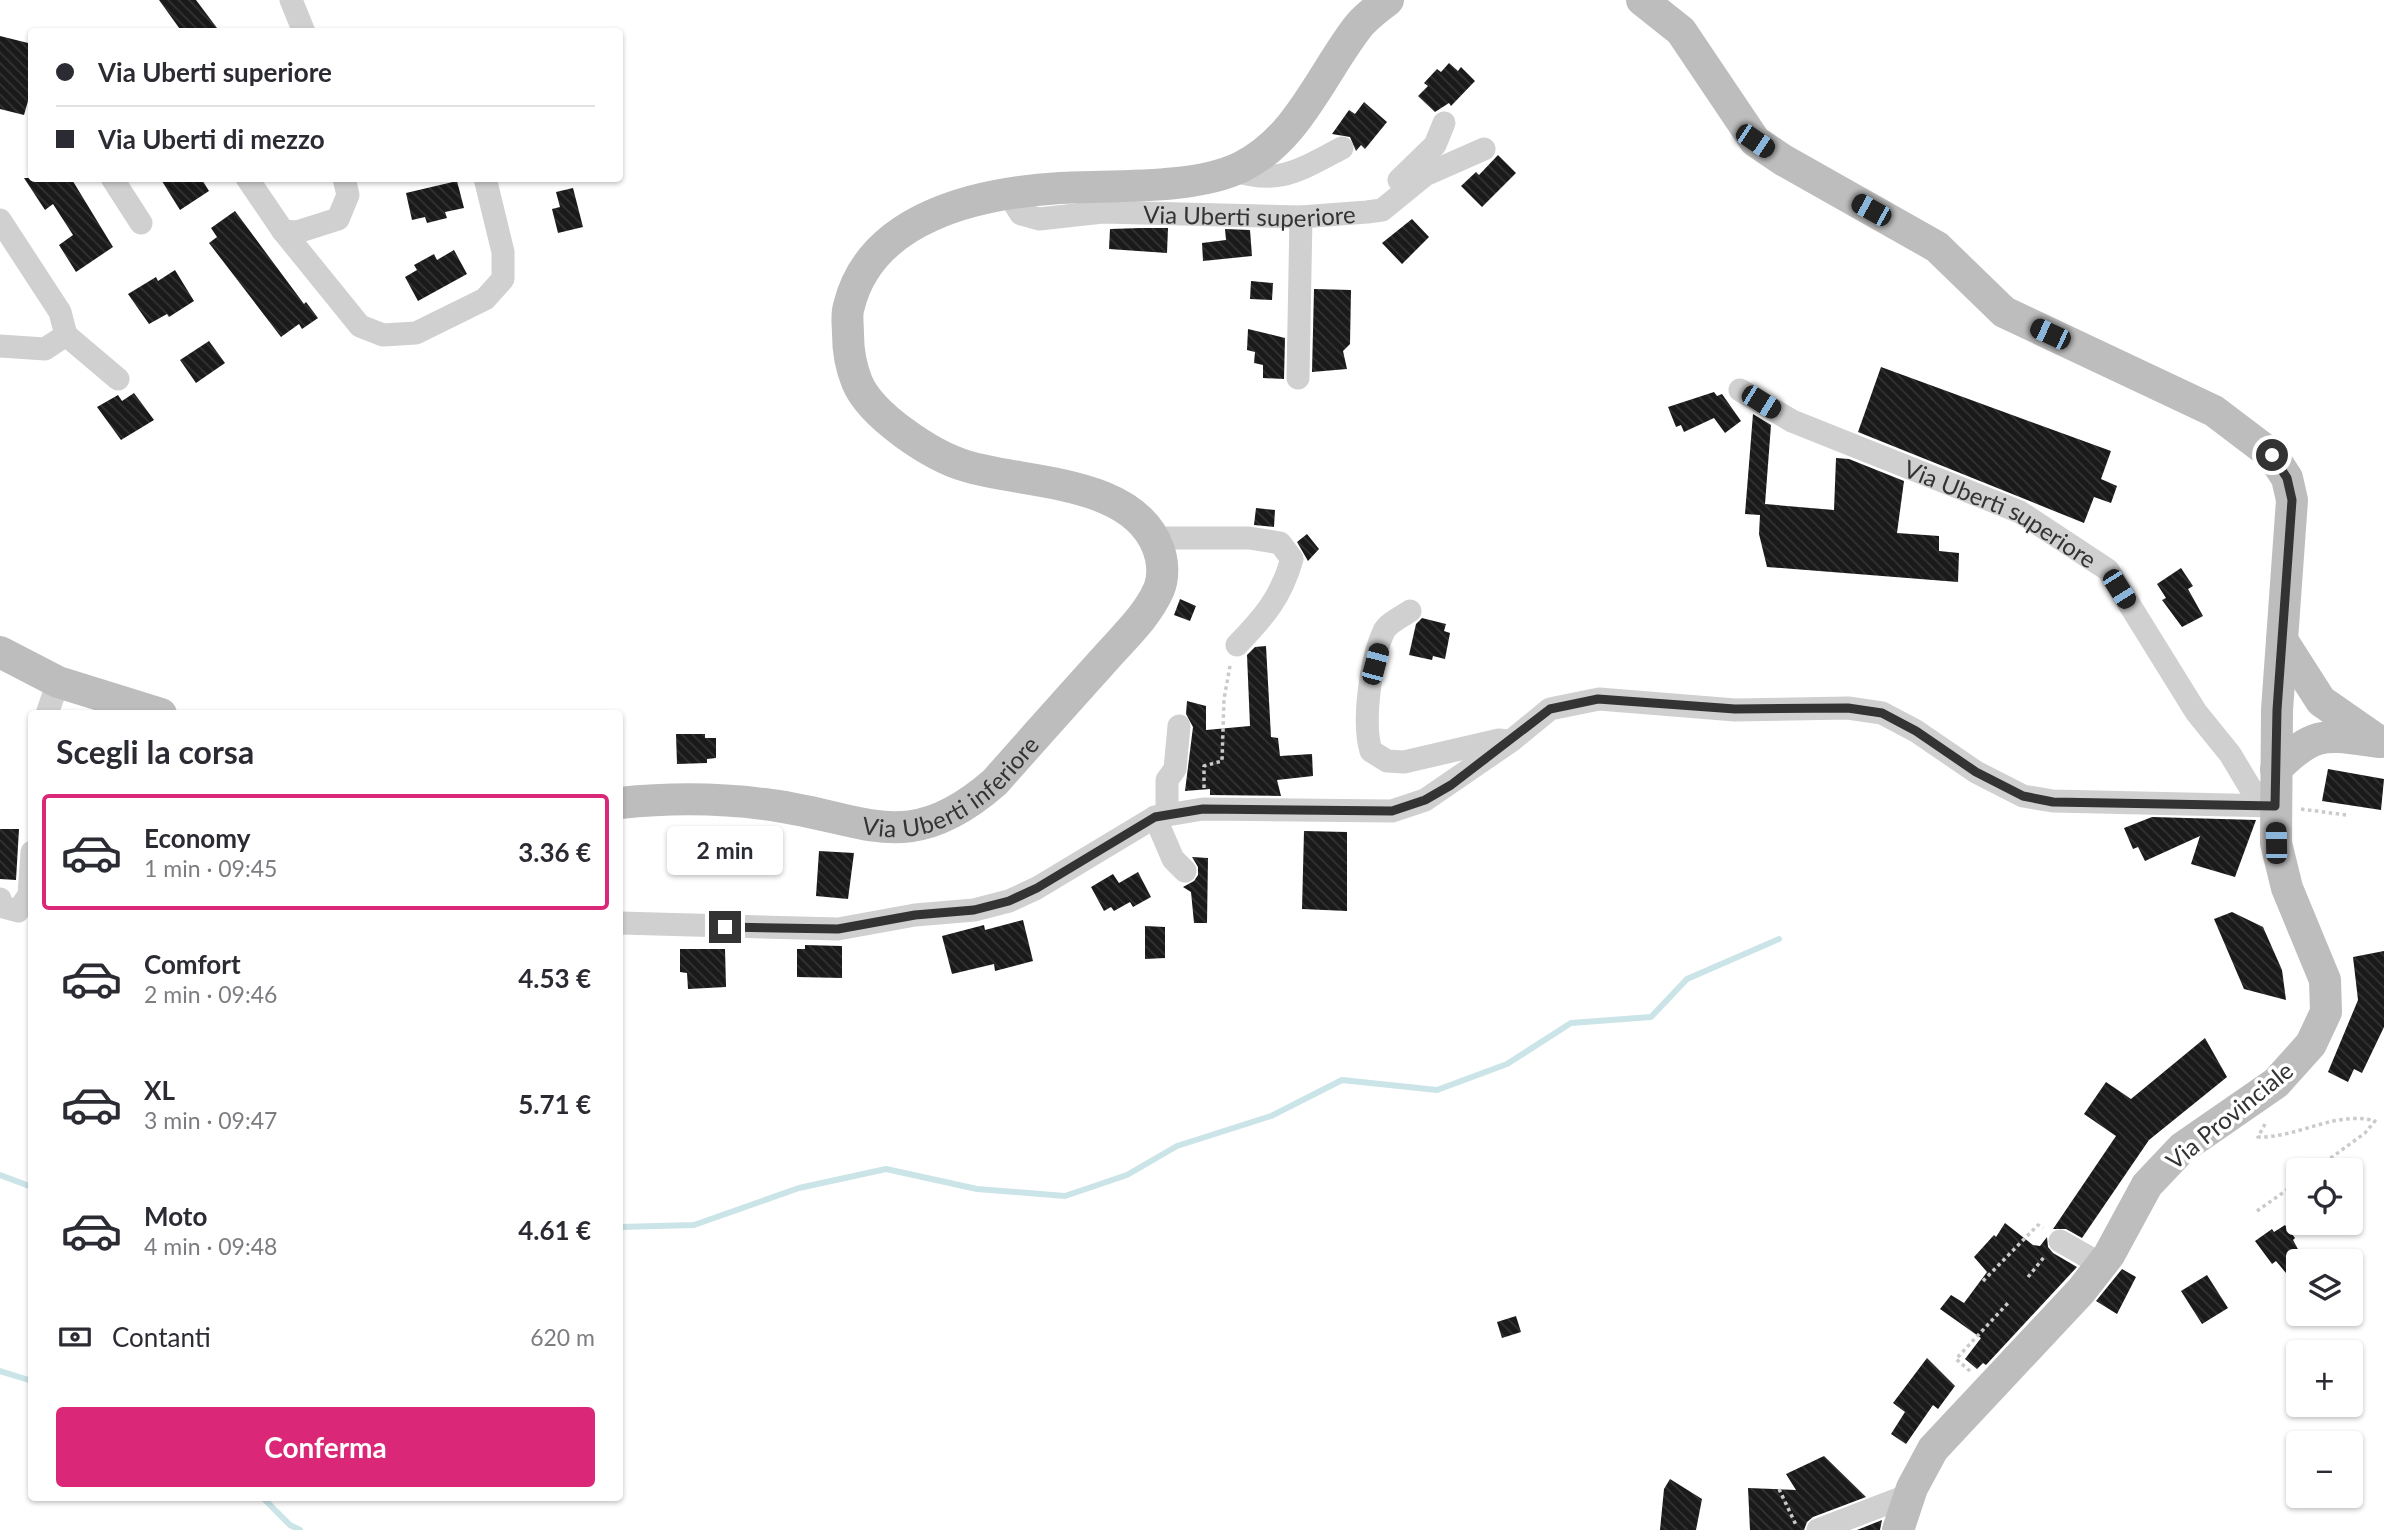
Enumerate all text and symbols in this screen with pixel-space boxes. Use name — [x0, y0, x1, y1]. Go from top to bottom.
text: Via Uberti superiore — [98, 56, 332, 88]
car — [1732, 121, 1779, 161]
text: Via Uberti di mezzo — [98, 123, 325, 155]
car — [1848, 191, 1895, 229]
street label: Via Uberti superiore — [1143, 198, 1357, 232]
car — [2027, 316, 2074, 352]
car — [1738, 382, 1785, 422]
route start — [2256, 439, 2288, 471]
street label: Via Uberti superiore — [1900, 453, 2102, 573]
car — [2099, 566, 2140, 612]
car — [1360, 641, 1391, 687]
street label: Via Uberti inferiore — [860, 729, 1044, 842]
text: Scegli la corsa — [56, 732, 254, 771]
icon: car — [60, 821, 123, 884]
text: Economy — [144, 822, 250, 854]
car — [2266, 822, 2287, 864]
callout: 2 min — [667, 825, 783, 874]
text: 3.36 € — [518, 836, 591, 868]
text: 2 min — [696, 836, 754, 864]
text: 1 min · 09:45 — [144, 854, 277, 882]
route end — [709, 911, 741, 943]
icon: car — [60, 947, 123, 1010]
text: Comfort — [144, 948, 241, 980]
text: 4.53 € — [518, 962, 591, 994]
text: 2 min · 09:46 — [144, 980, 277, 1008]
street label: Via Provinciale — [2160, 1055, 2298, 1175]
icon: car — [60, 1073, 123, 1136]
text: XL — [144, 1074, 175, 1106]
text: 5.71 € — [518, 1088, 591, 1120]
text: 3 min · 09:47 — [144, 1106, 277, 1134]
map controls — [2286, 1158, 2363, 1508]
button: locate — [2286, 1158, 2363, 1235]
icon: car — [60, 1199, 123, 1262]
text: Moto — [144, 1200, 207, 1232]
text: 4.61 € — [518, 1214, 591, 1246]
text: 4 min · 09:48 — [144, 1232, 277, 1260]
button: layers — [2286, 1249, 2363, 1326]
icon: cash — [56, 1318, 94, 1356]
text: Contanti — [112, 1321, 211, 1353]
text: 620 m — [530, 1323, 595, 1351]
button: + — [2286, 1340, 2363, 1417]
button: Conferma — [56, 1407, 595, 1487]
button: − — [2286, 1431, 2363, 1508]

